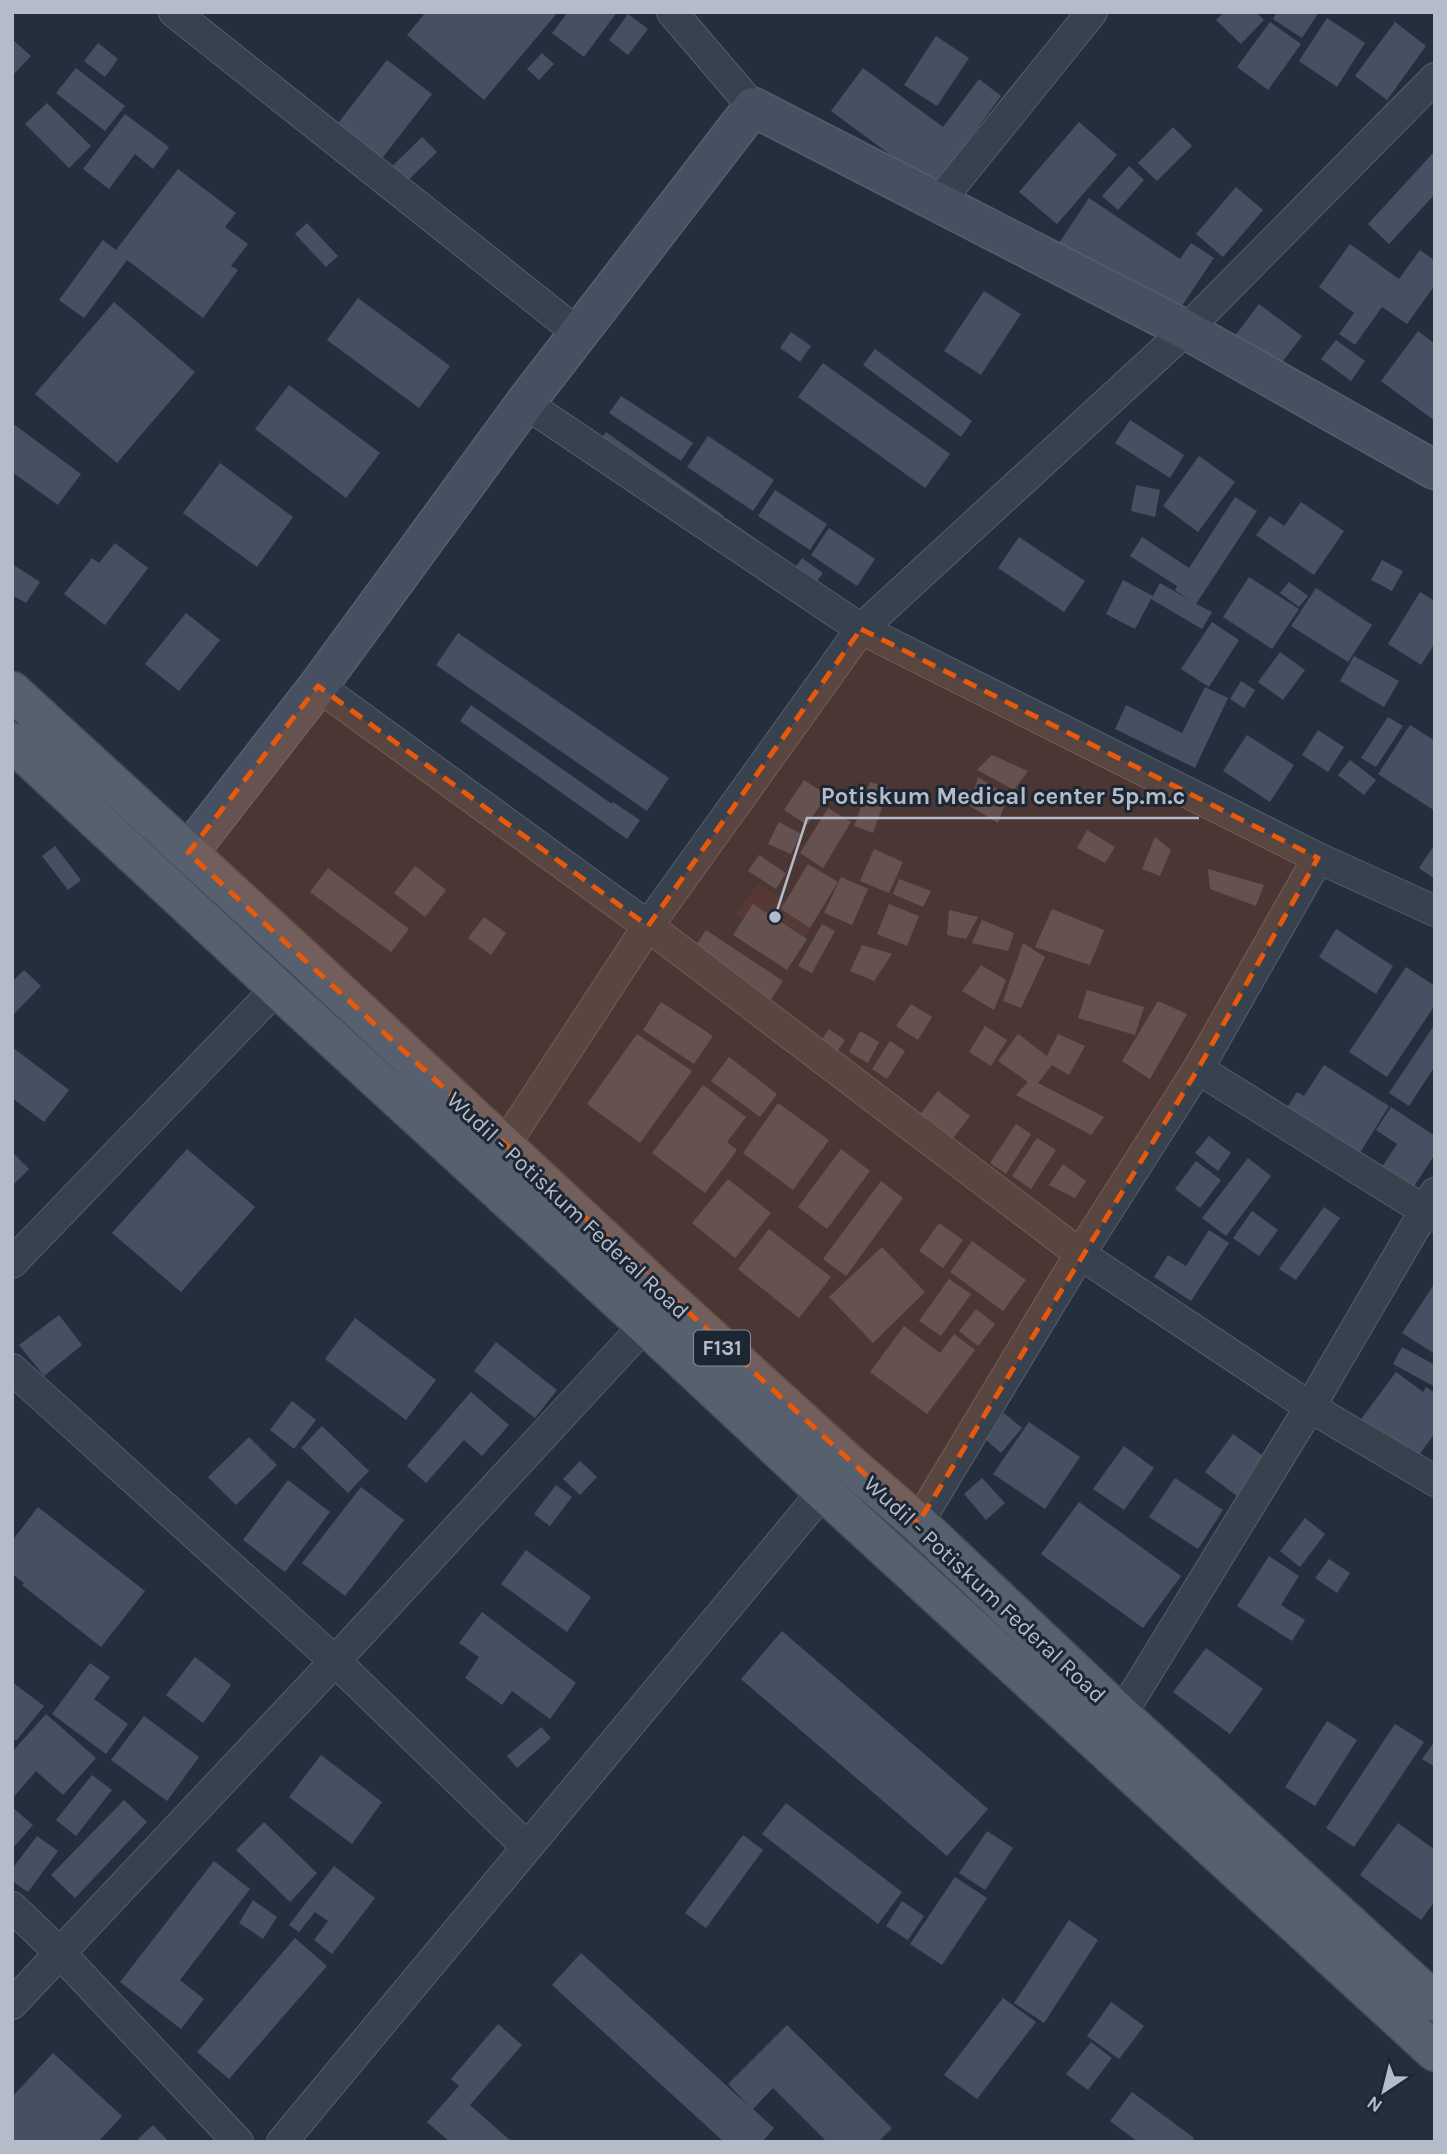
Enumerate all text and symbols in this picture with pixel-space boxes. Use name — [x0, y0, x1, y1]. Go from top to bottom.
callout: Potiskum Medical center 5p.m.c — [807, 773, 1199, 818]
text: Potiskum Medical center 5p.m.c — [821, 782, 1185, 810]
street label: Wudil - Potiskum Federal Road — [441, 1086, 694, 1325]
road number: F131 — [694, 1330, 750, 1366]
street label: Wudil - Potiskum Federal Road — [858, 1470, 1111, 1709]
north arrow — [1349, 2056, 1419, 2126]
text: N — [1363, 2091, 1387, 2117]

